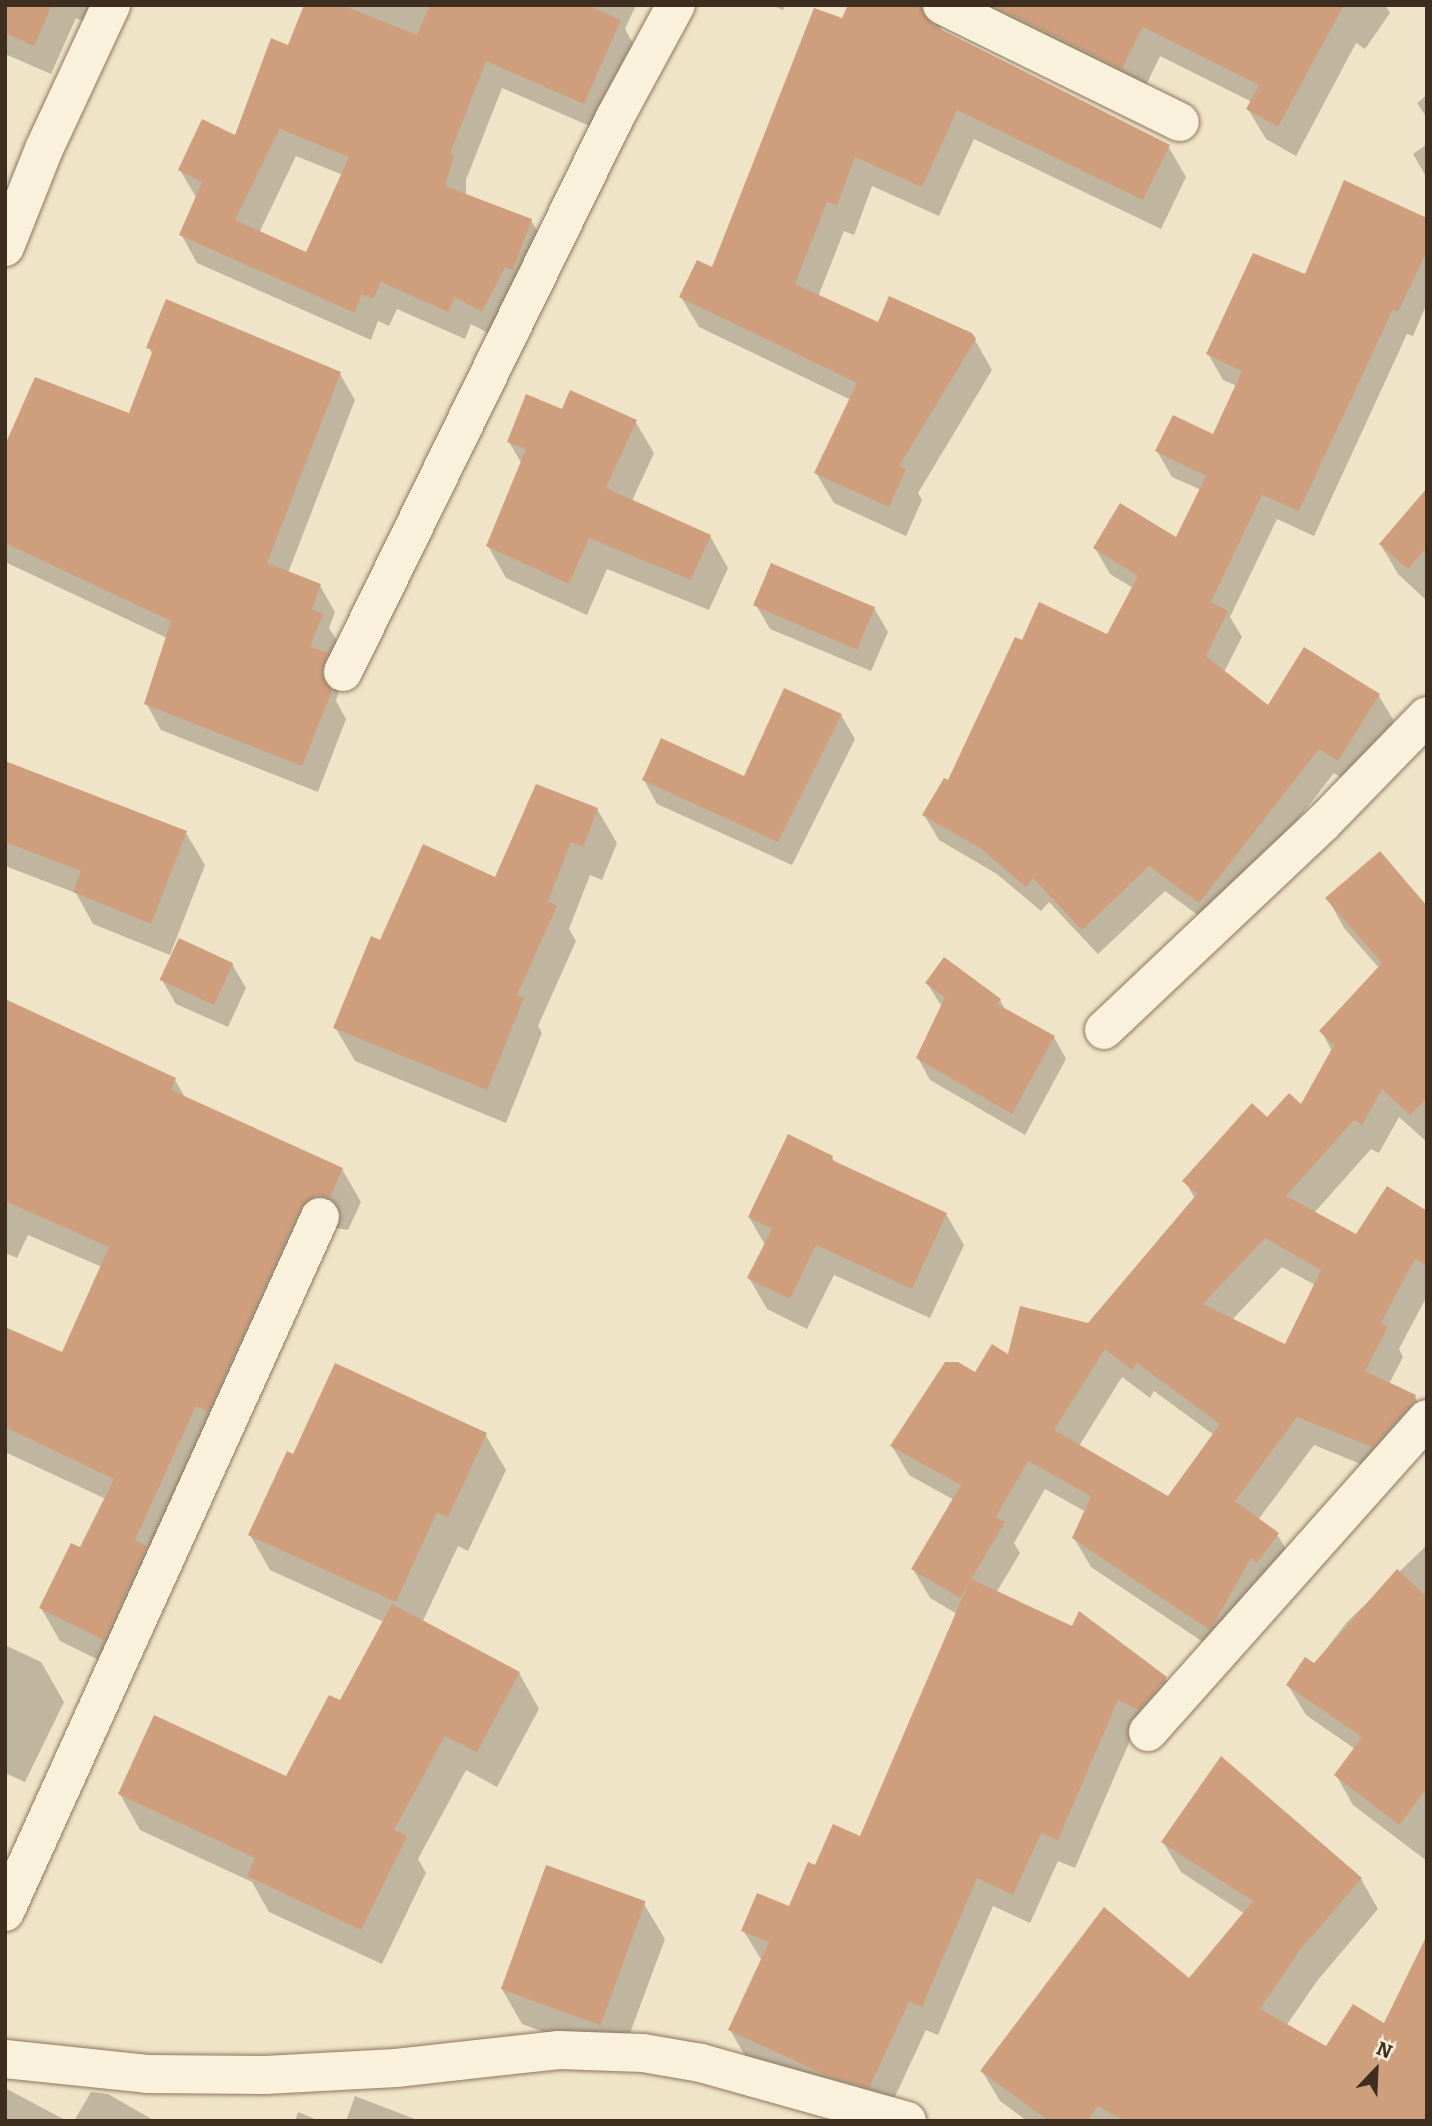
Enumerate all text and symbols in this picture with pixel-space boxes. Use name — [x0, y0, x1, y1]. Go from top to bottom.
north arrow — [1341, 2035, 1411, 2105]
text: N — [1373, 2037, 1396, 2064]

